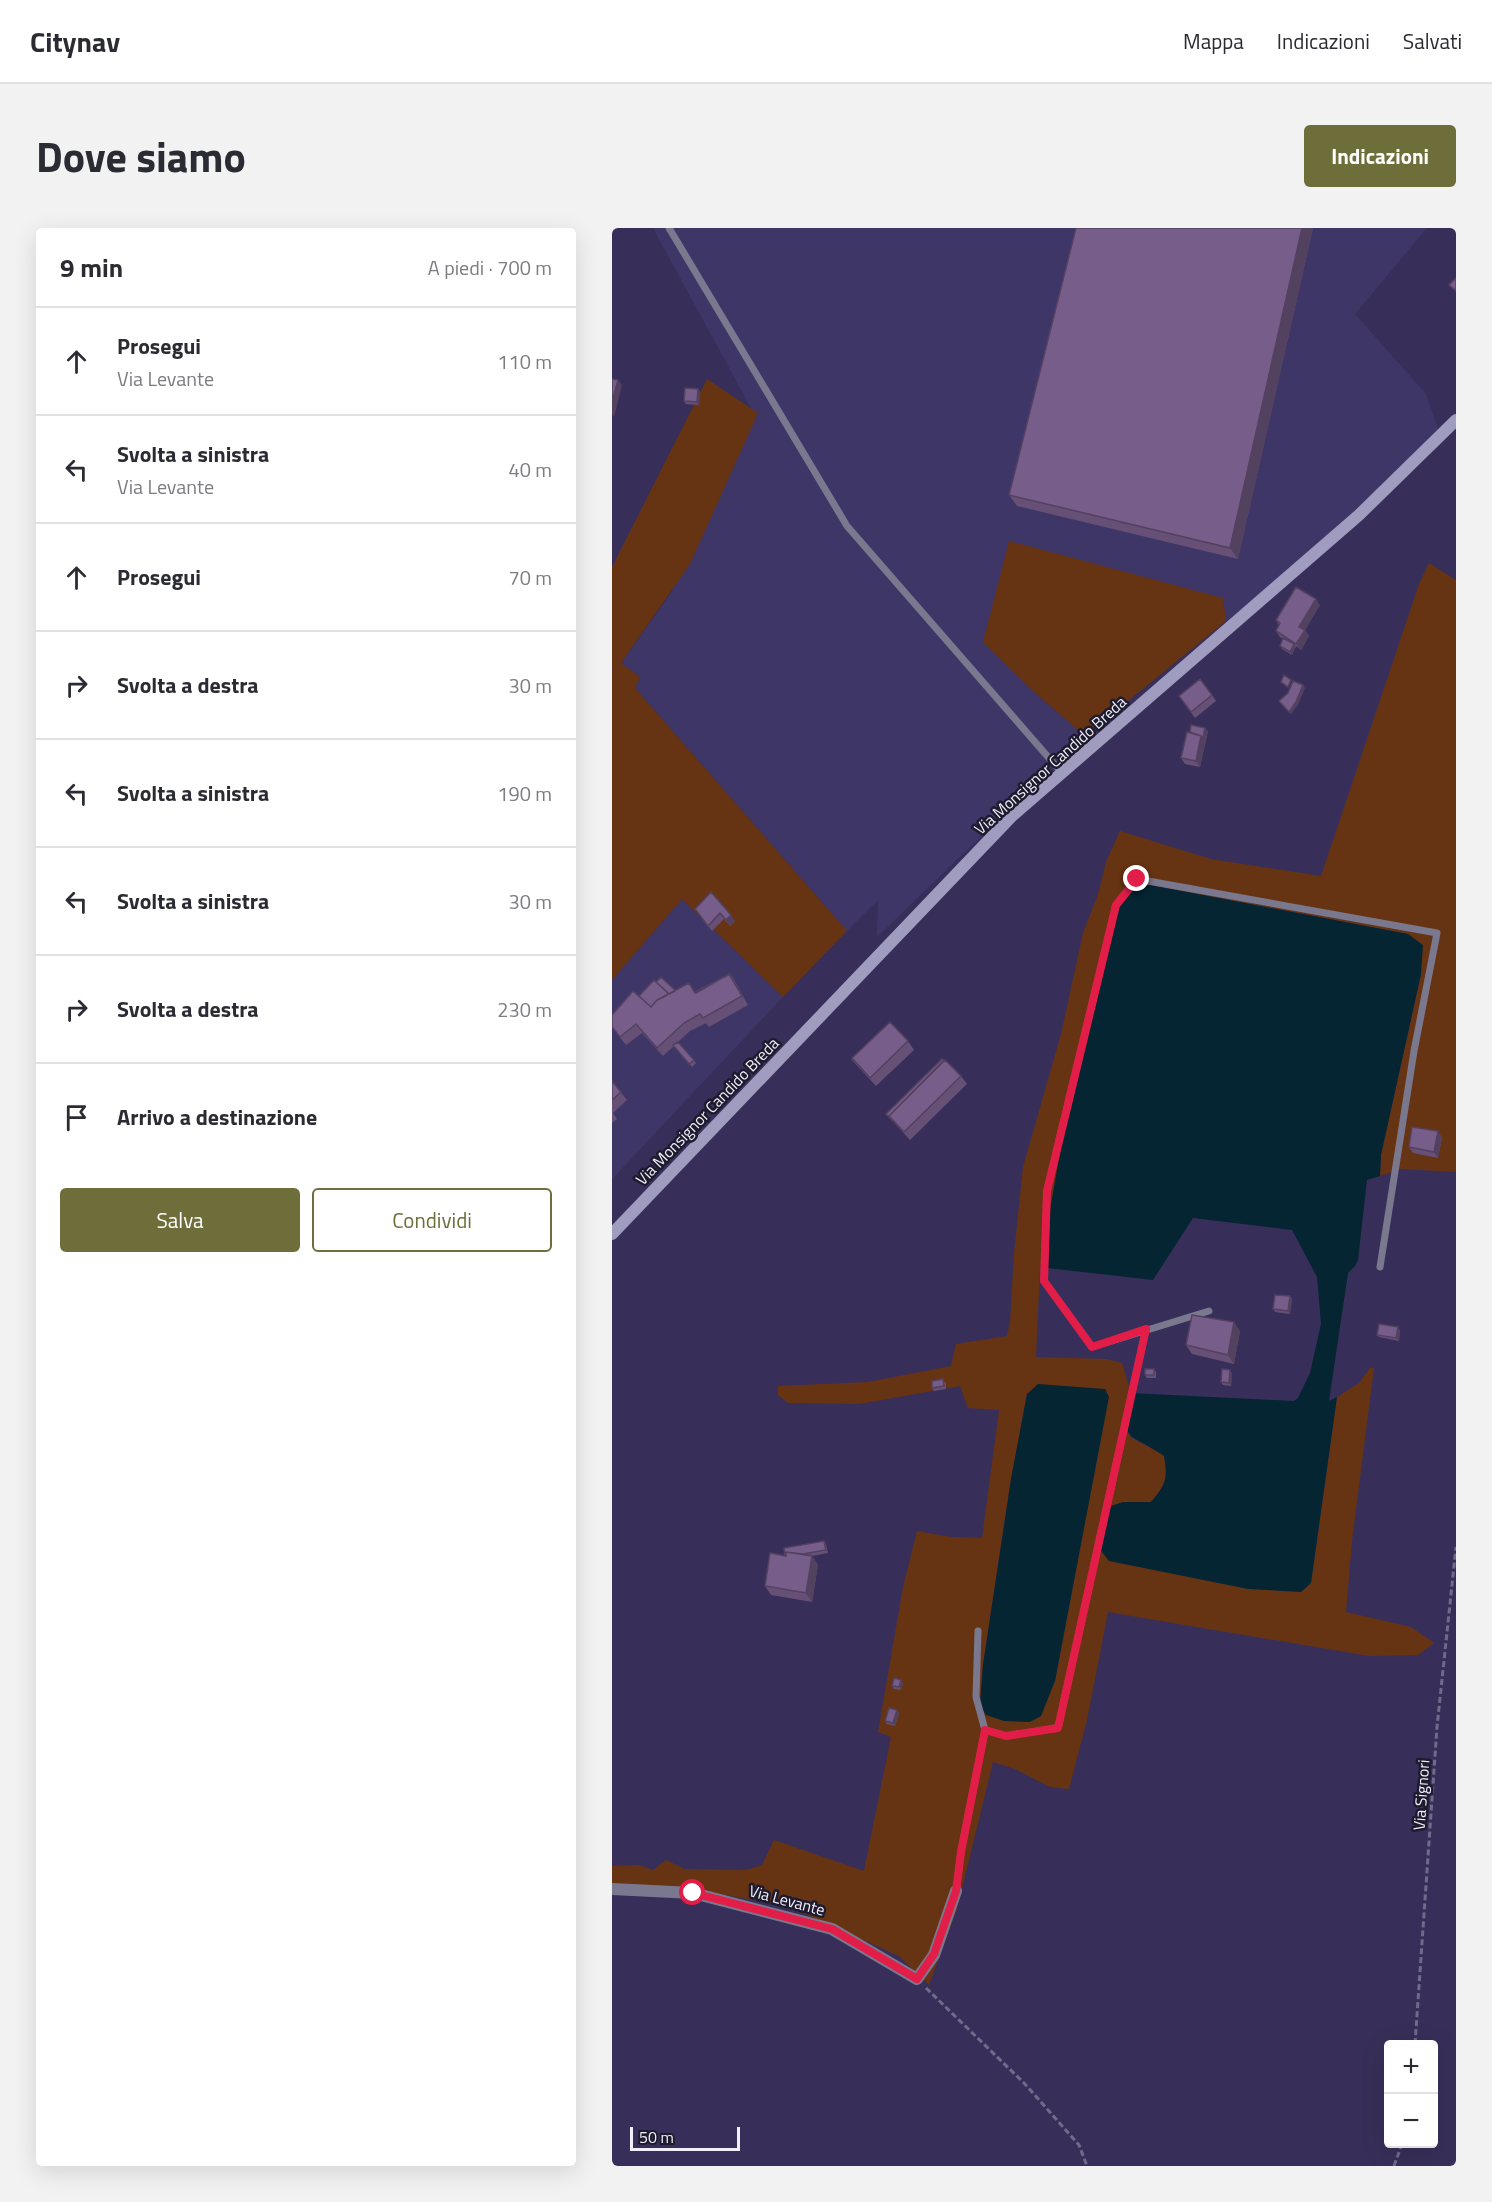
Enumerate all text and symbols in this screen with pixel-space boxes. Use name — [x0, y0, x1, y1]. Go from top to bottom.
text: Citynav — [30, 20, 120, 63]
text: Mappa — [1183, 25, 1244, 57]
text: Indicazioni — [1277, 25, 1370, 57]
text: Salvati — [1403, 25, 1462, 57]
text: Dove siamo — [36, 124, 246, 188]
button: Indicazioni — [1304, 125, 1456, 187]
text: 9 min — [60, 248, 123, 287]
text: A piedi · 700 m — [428, 252, 552, 283]
text: Prosegui — [117, 329, 201, 363]
icon: ahead — [60, 345, 93, 378]
text: 110 m — [497, 346, 552, 377]
text: Via Levante — [117, 363, 214, 394]
text: Svolta a sinistra — [117, 437, 269, 471]
icon: left — [60, 453, 93, 486]
text: 40 m — [508, 454, 552, 485]
text: Via Levante — [117, 471, 214, 502]
text: Prosegui — [117, 560, 201, 594]
icon: ahead — [60, 561, 93, 594]
text: 70 m — [508, 562, 552, 593]
text: Svolta a destra — [117, 668, 259, 702]
icon: right — [60, 669, 93, 702]
text: 30 m — [508, 670, 552, 701]
street label: Via Monsignor Candido Breda — [969, 690, 1131, 840]
text: Svolta a sinistra — [117, 776, 269, 810]
icon: left — [60, 777, 93, 810]
text: 190 m — [497, 778, 552, 809]
route end — [1123, 865, 1149, 891]
text: Svolta a sinistra — [117, 884, 269, 918]
icon: left — [60, 885, 93, 918]
text: 30 m — [508, 886, 552, 917]
text: Svolta a destra — [117, 992, 259, 1026]
icon: right — [60, 993, 93, 1026]
text: 230 m — [497, 994, 552, 1025]
street label: Via Monsignor Candido Breda — [630, 1032, 784, 1190]
text: Arrivo a destinazione — [117, 1100, 317, 1134]
icon: arrive — [60, 1101, 93, 1134]
button: Salva — [60, 1188, 300, 1252]
button: Condividi — [312, 1188, 552, 1252]
street label: Via Signori — [1407, 1759, 1435, 1831]
street label: Via Levante — [746, 1878, 828, 1922]
route start — [679, 1879, 705, 1905]
map controls — [1384, 2040, 1438, 2148]
button: + — [1384, 2040, 1438, 2094]
button: − — [1384, 2094, 1438, 2148]
scale bar — [630, 2124, 740, 2152]
text: 50 m — [639, 2125, 674, 2149]

